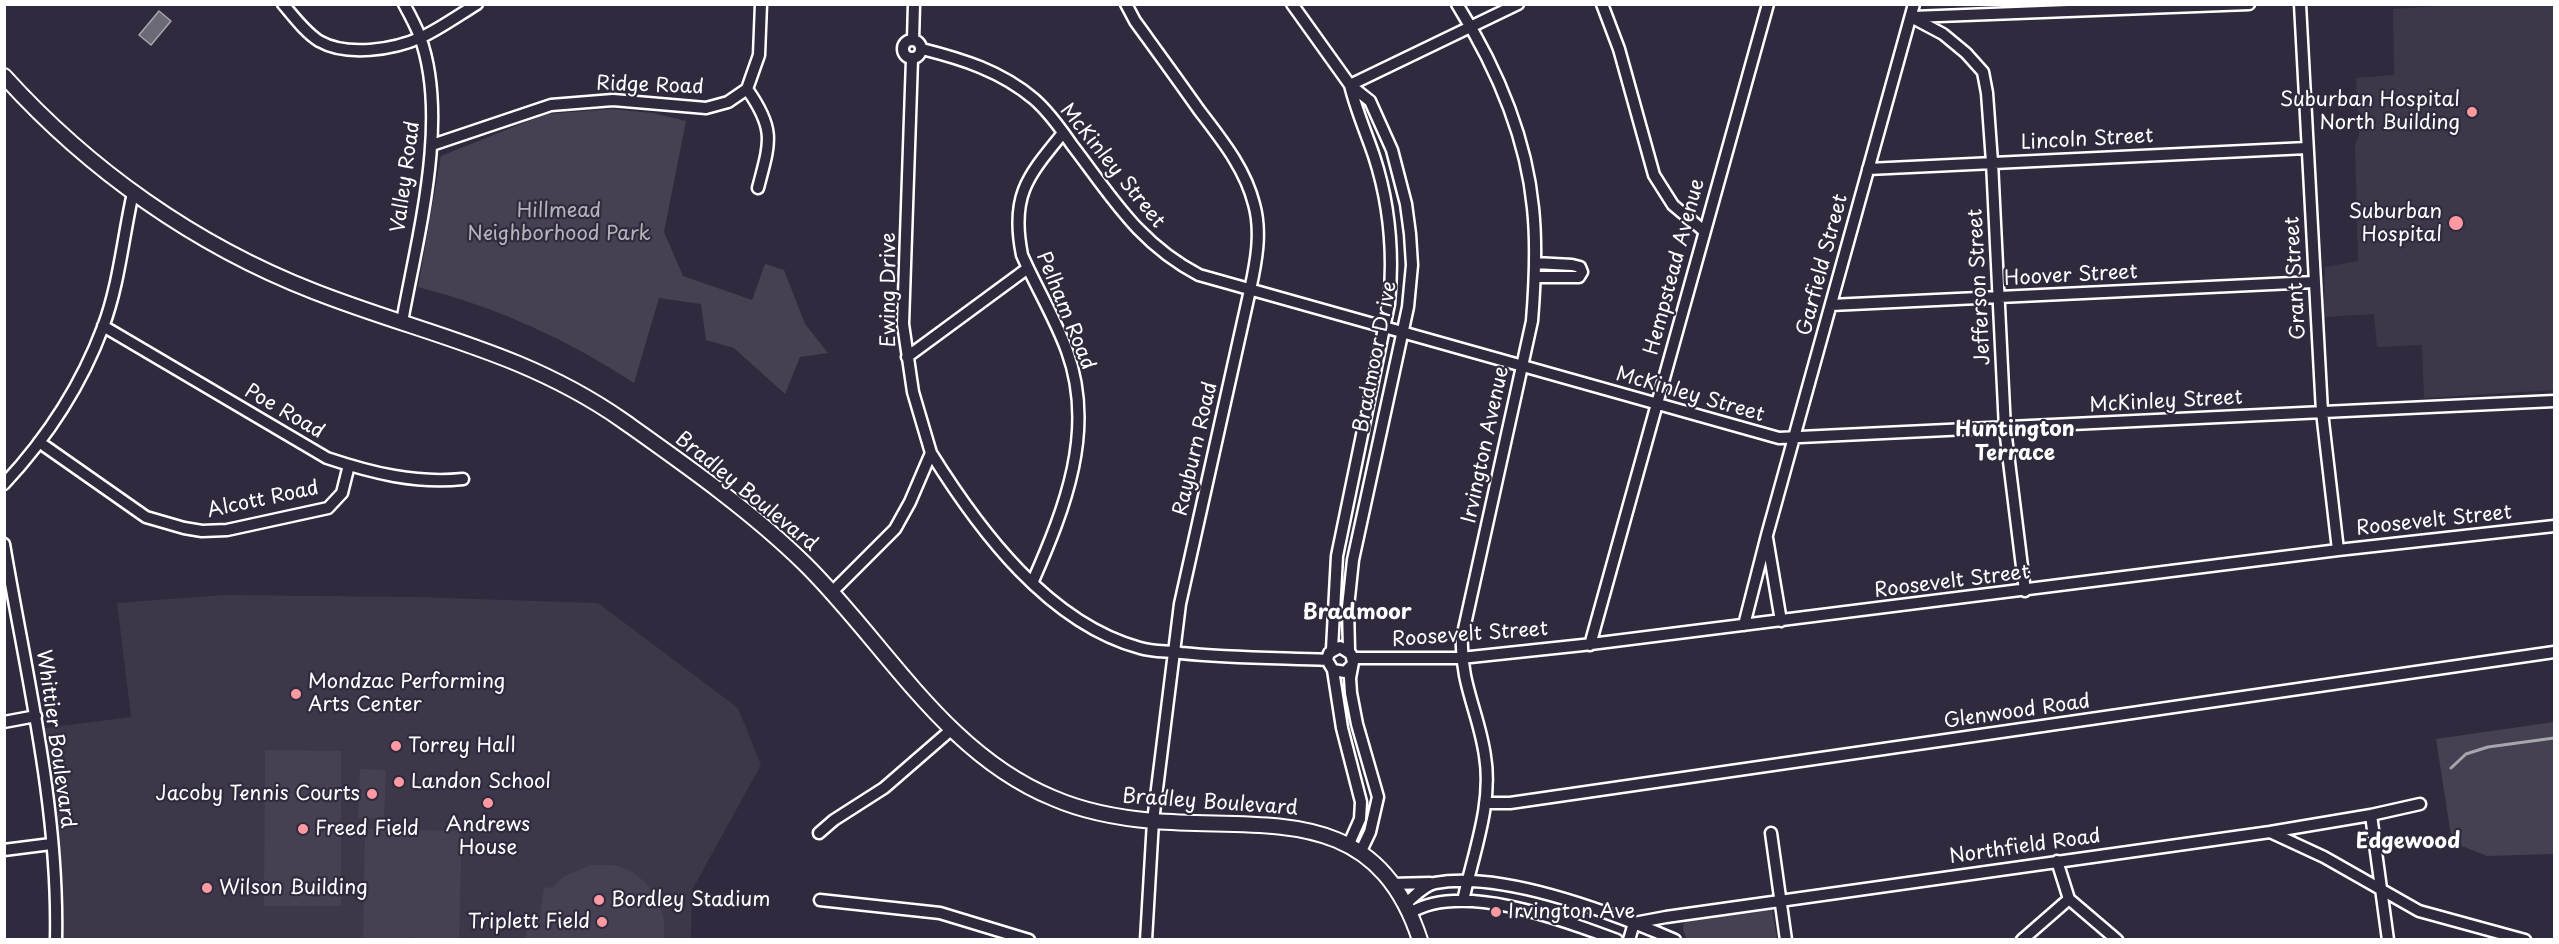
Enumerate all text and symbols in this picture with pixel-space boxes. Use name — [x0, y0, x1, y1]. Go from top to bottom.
street label: Ridge Road — [596, 72, 704, 100]
place label: Suburban Hospital North Building — [2280, 88, 2460, 135]
street label: McKinley Street — [1054, 99, 1170, 233]
marker: Suburban Hospital North Building — [2465, 105, 2479, 119]
street label: Valley Road — [386, 120, 426, 234]
street label: Lincoln Street — [2020, 125, 2154, 155]
street label: Hempstead Avenue — [1640, 176, 1710, 358]
street label: Garfield Street — [1793, 192, 1853, 338]
park label: Hillmead Neighborhood Park — [467, 199, 651, 246]
place label: Suburban Hospital — [2349, 200, 2442, 247]
street label: Jefferson Street — [1964, 208, 1996, 366]
marker: Suburban Hospital — [2447, 214, 2465, 232]
street label: Grant Street — [2281, 216, 2311, 340]
street label: Ewing Drive — [877, 232, 901, 348]
street label: Pelham Road — [1030, 248, 1100, 374]
street label: Hoover Street — [2004, 261, 2138, 291]
street label: Bradmoor Drive — [1350, 279, 1402, 435]
street label: McKinley Street — [1613, 362, 1767, 428]
street label: Irvington Avenue — [1458, 364, 1514, 526]
street label: Poe Road — [240, 380, 328, 444]
street label: Rayburn Road — [1169, 380, 1223, 518]
street label: McKinley Street — [2089, 386, 2243, 418]
district label: Huntington Terrace — [1955, 417, 2075, 467]
street label: Bradley Boulevard — [670, 427, 822, 557]
street label: Alcott Road — [205, 476, 321, 524]
street label: Roosevelt Street — [2355, 501, 2513, 541]
street label: Roosevelt Street — [1873, 561, 2031, 603]
district label: Bradmoor — [1303, 600, 1411, 626]
street label: Roosevelt Street — [1391, 618, 1549, 652]
street label: Whittier Boulevard — [31, 648, 79, 830]
place label: Mondzac Performing Arts Center — [308, 670, 505, 717]
marker: Mondzac Performing Arts Center — [289, 687, 303, 701]
street label: Glenwood Road — [1942, 690, 2092, 734]
place label: Torrey Hall — [408, 734, 516, 758]
marker: Torrey Hall — [389, 739, 403, 753]
place label: Landon School — [411, 770, 551, 794]
marker: Landon School — [392, 775, 406, 789]
place label: Jacoby Tennis Courts — [156, 782, 360, 806]
street label: Bradley Boulevard — [1121, 785, 1299, 821]
marker: Jacoby Tennis Courts — [365, 787, 379, 801]
marker: Andrews House — [481, 796, 495, 810]
place label: Andrews House — [446, 813, 530, 860]
place label: Freed Field — [315, 817, 419, 841]
marker: Freed Field — [296, 822, 310, 836]
street label: Northfield Road — [1948, 825, 2102, 869]
district label: Edgewood — [2356, 829, 2460, 855]
place label: Wilson Building — [219, 876, 368, 900]
marker: Wilson Building — [200, 881, 214, 895]
place label: Bordley Stadium — [611, 888, 770, 912]
marker: Bordley Stadium — [592, 893, 606, 907]
place label: Irvington Ave — [1508, 900, 1635, 924]
marker: Irvington Ave — [1489, 905, 1503, 919]
place label: Triplett Field — [468, 910, 590, 934]
marker: Triplett Field — [595, 915, 609, 929]

